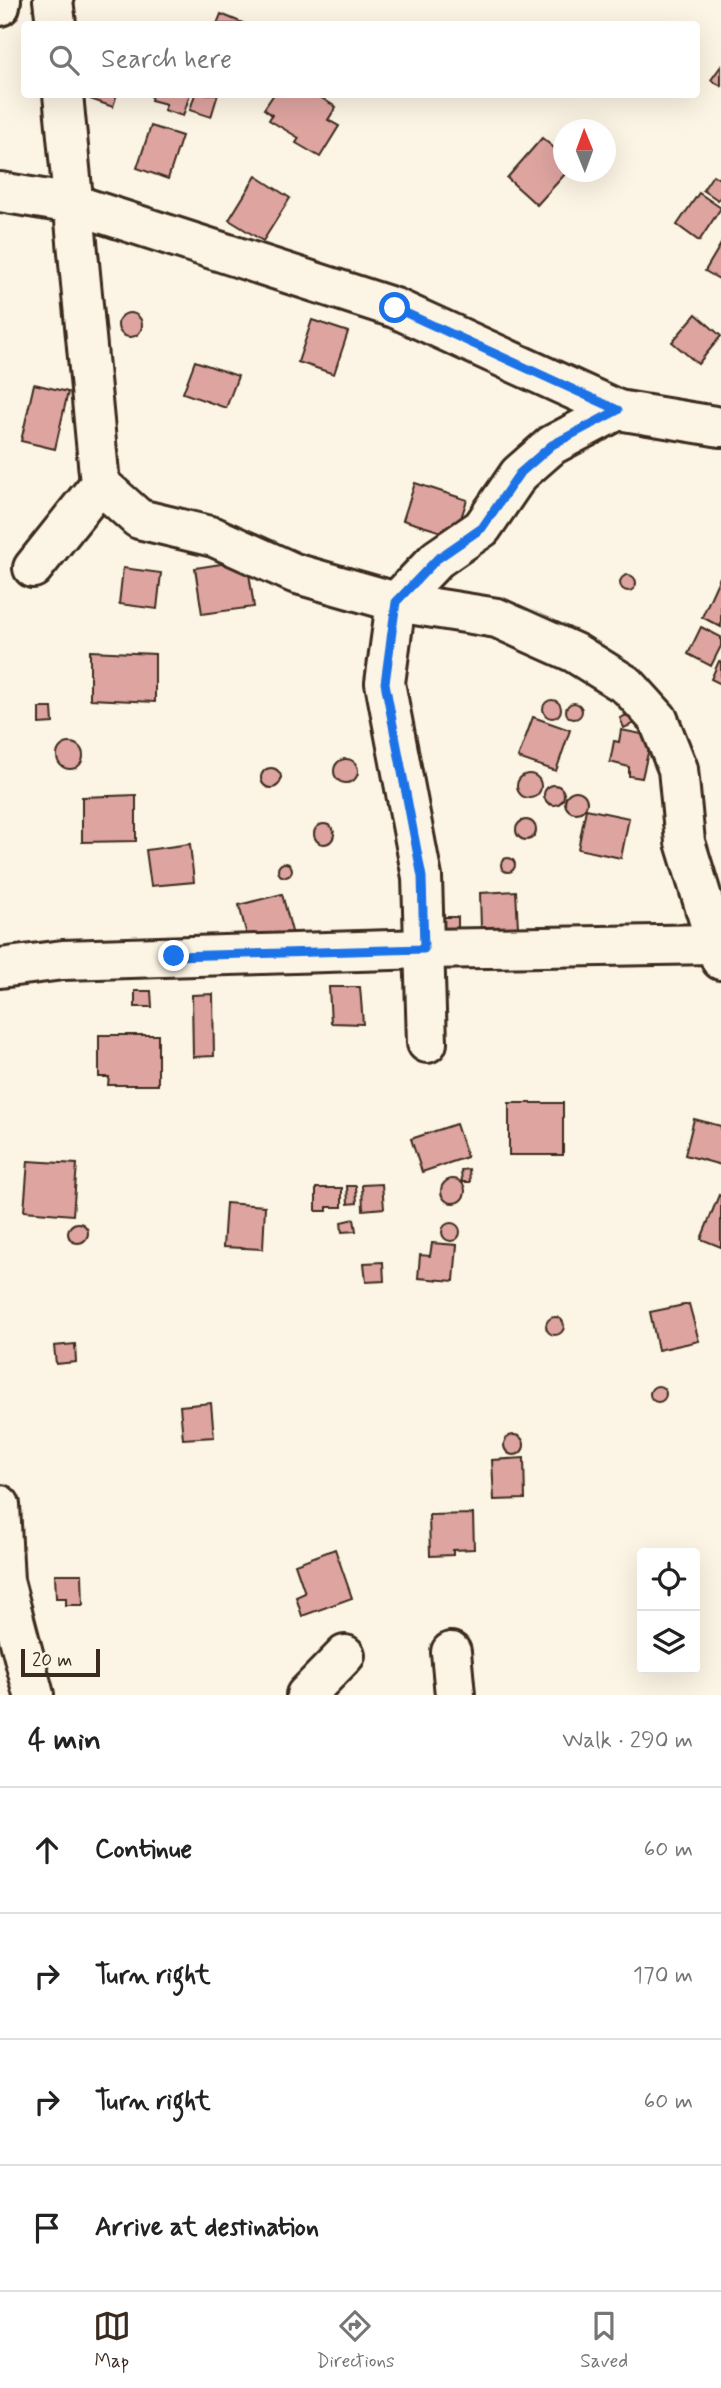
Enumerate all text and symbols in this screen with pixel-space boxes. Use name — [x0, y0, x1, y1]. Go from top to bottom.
search box — [21, 21, 700, 98]
icon: search — [45, 41, 83, 79]
text: Search here — [101, 43, 232, 77]
north arrow — [553, 119, 616, 182]
route start — [379, 292, 410, 323]
route end — [158, 940, 189, 971]
map controls — [637, 1548, 700, 1674]
button: locate — [637, 1548, 700, 1611]
button: layers — [637, 1611, 700, 1674]
scale bar — [21, 1646, 100, 1678]
text: 20 m — [32, 1648, 72, 1673]
text: 4 min — [28, 1721, 101, 1760]
text: Walk · 290 m — [562, 1726, 693, 1756]
icon: ahead — [28, 1831, 66, 1869]
text: Continue — [95, 1833, 192, 1867]
text: 60 m — [644, 1835, 693, 1865]
icon: right — [28, 1957, 66, 1995]
text: Turn right — [95, 1959, 211, 1993]
text: 170 m — [633, 1961, 693, 1991]
icon: right — [28, 2083, 66, 2121]
text: Turn right — [95, 2085, 211, 2119]
text: 60 m — [644, 2087, 693, 2117]
icon: arrive — [28, 2209, 66, 2247]
text: Arrive at destination — [95, 2211, 319, 2245]
tab: Map — [93, 2307, 131, 2374]
tab: Directions — [316, 2307, 395, 2374]
tab: Saved — [580, 2307, 628, 2374]

